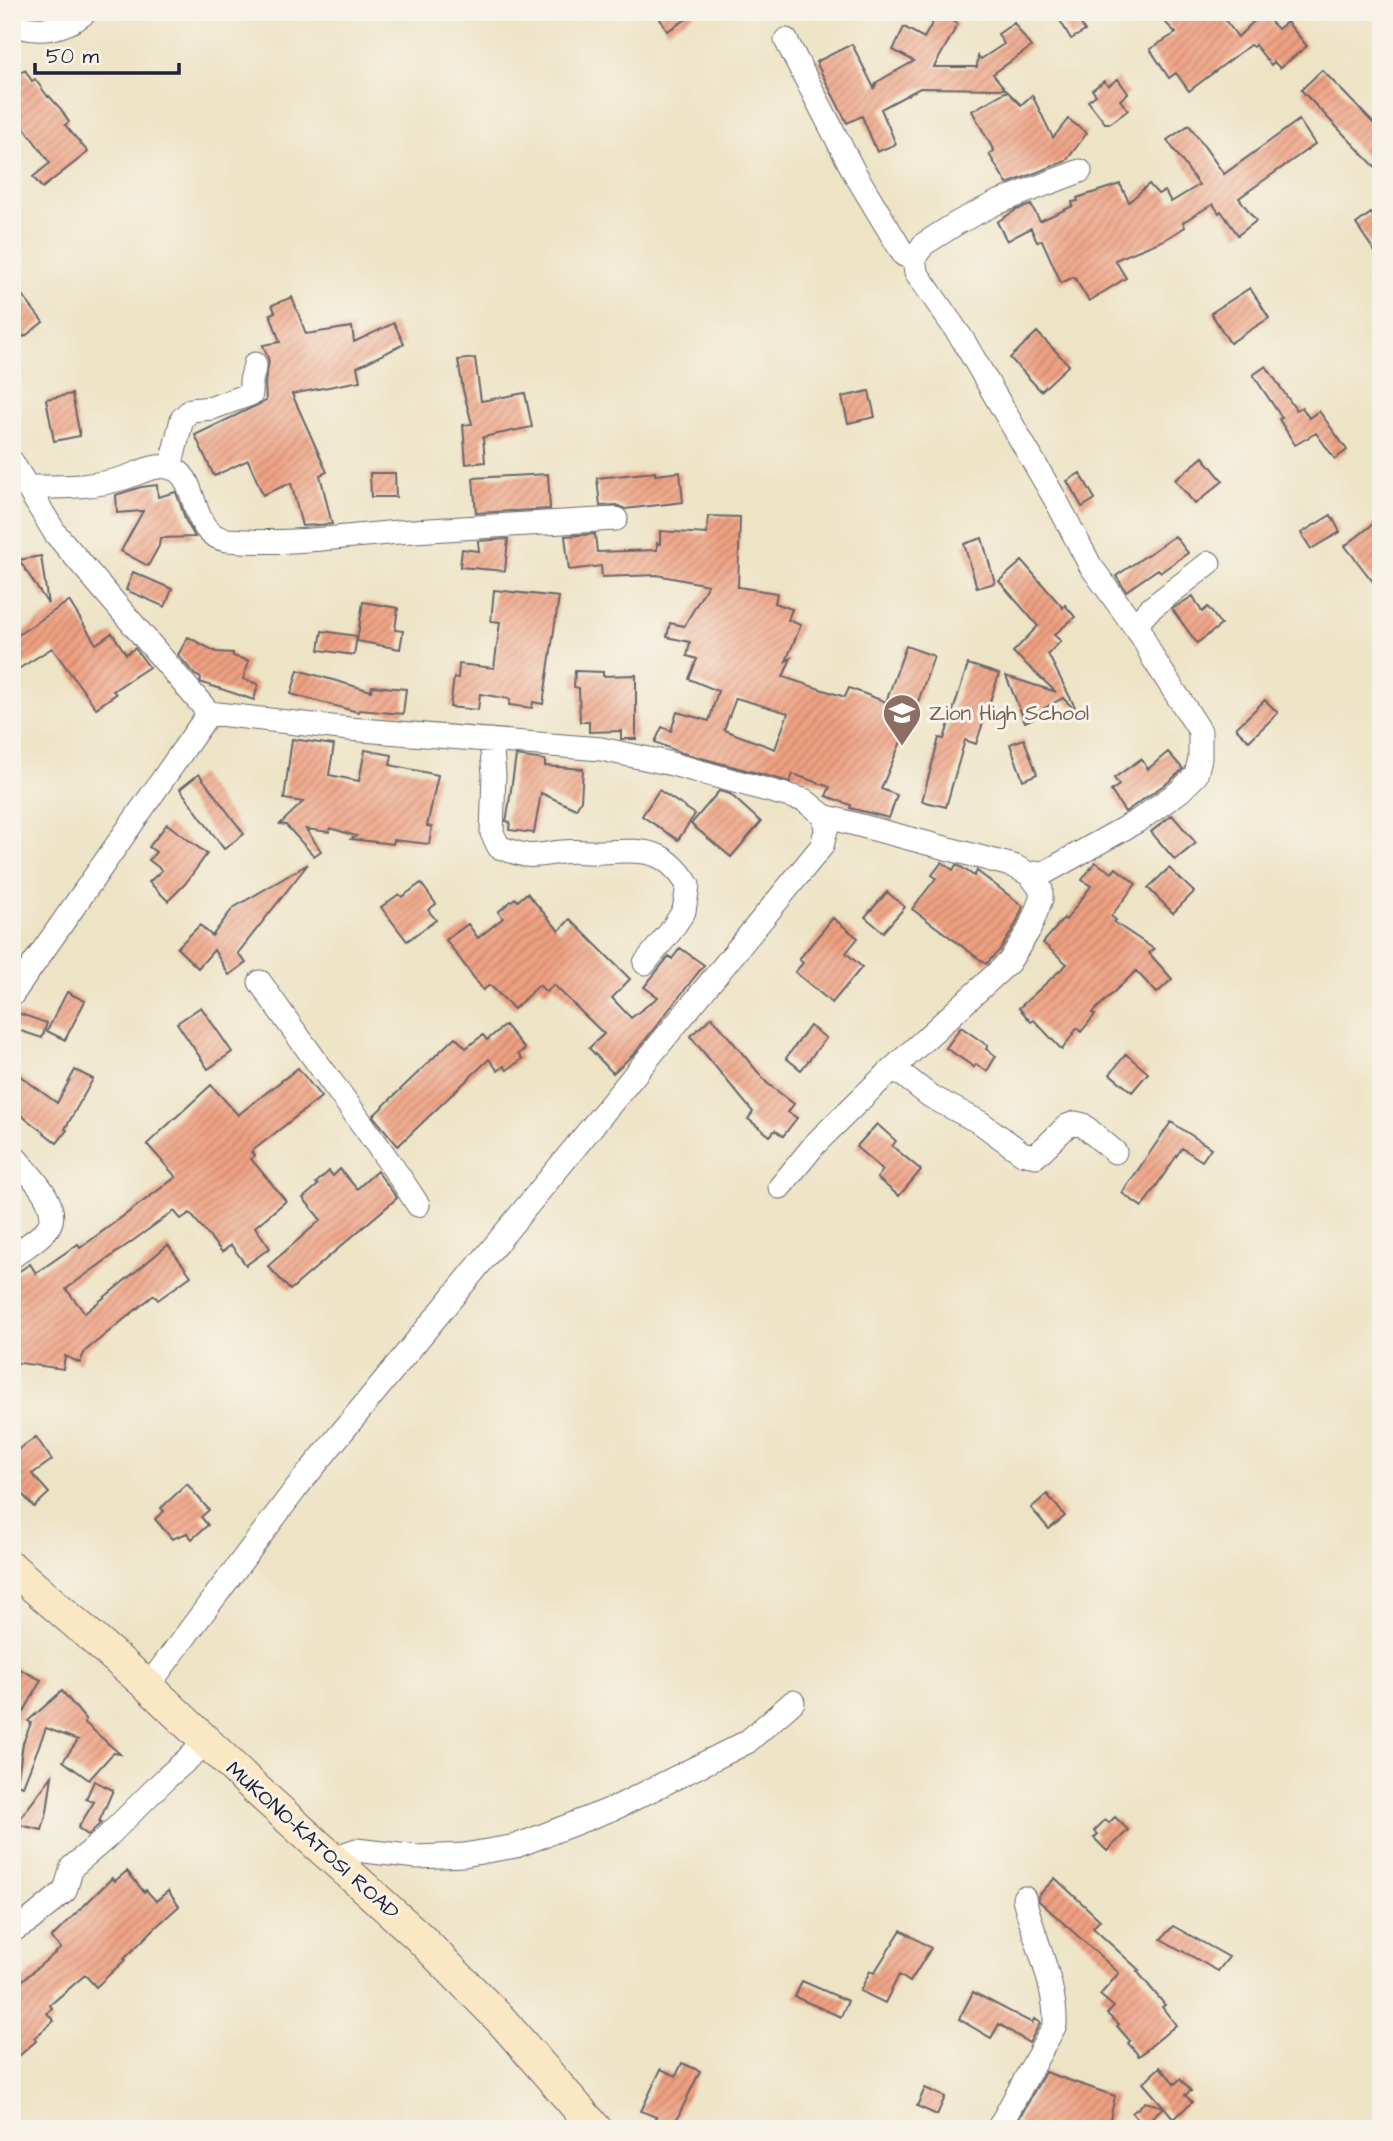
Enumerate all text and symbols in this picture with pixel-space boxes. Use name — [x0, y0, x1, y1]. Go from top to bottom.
scale bar — [35, 32, 178, 76]
text: 50 m — [46, 42, 100, 71]
school or university icon: Zion High School — [881, 692, 923, 747]
place label: Zion High School — [929, 699, 1089, 730]
street label: MUKONO-KATOSI ROAD — [220, 1755, 406, 1926]

